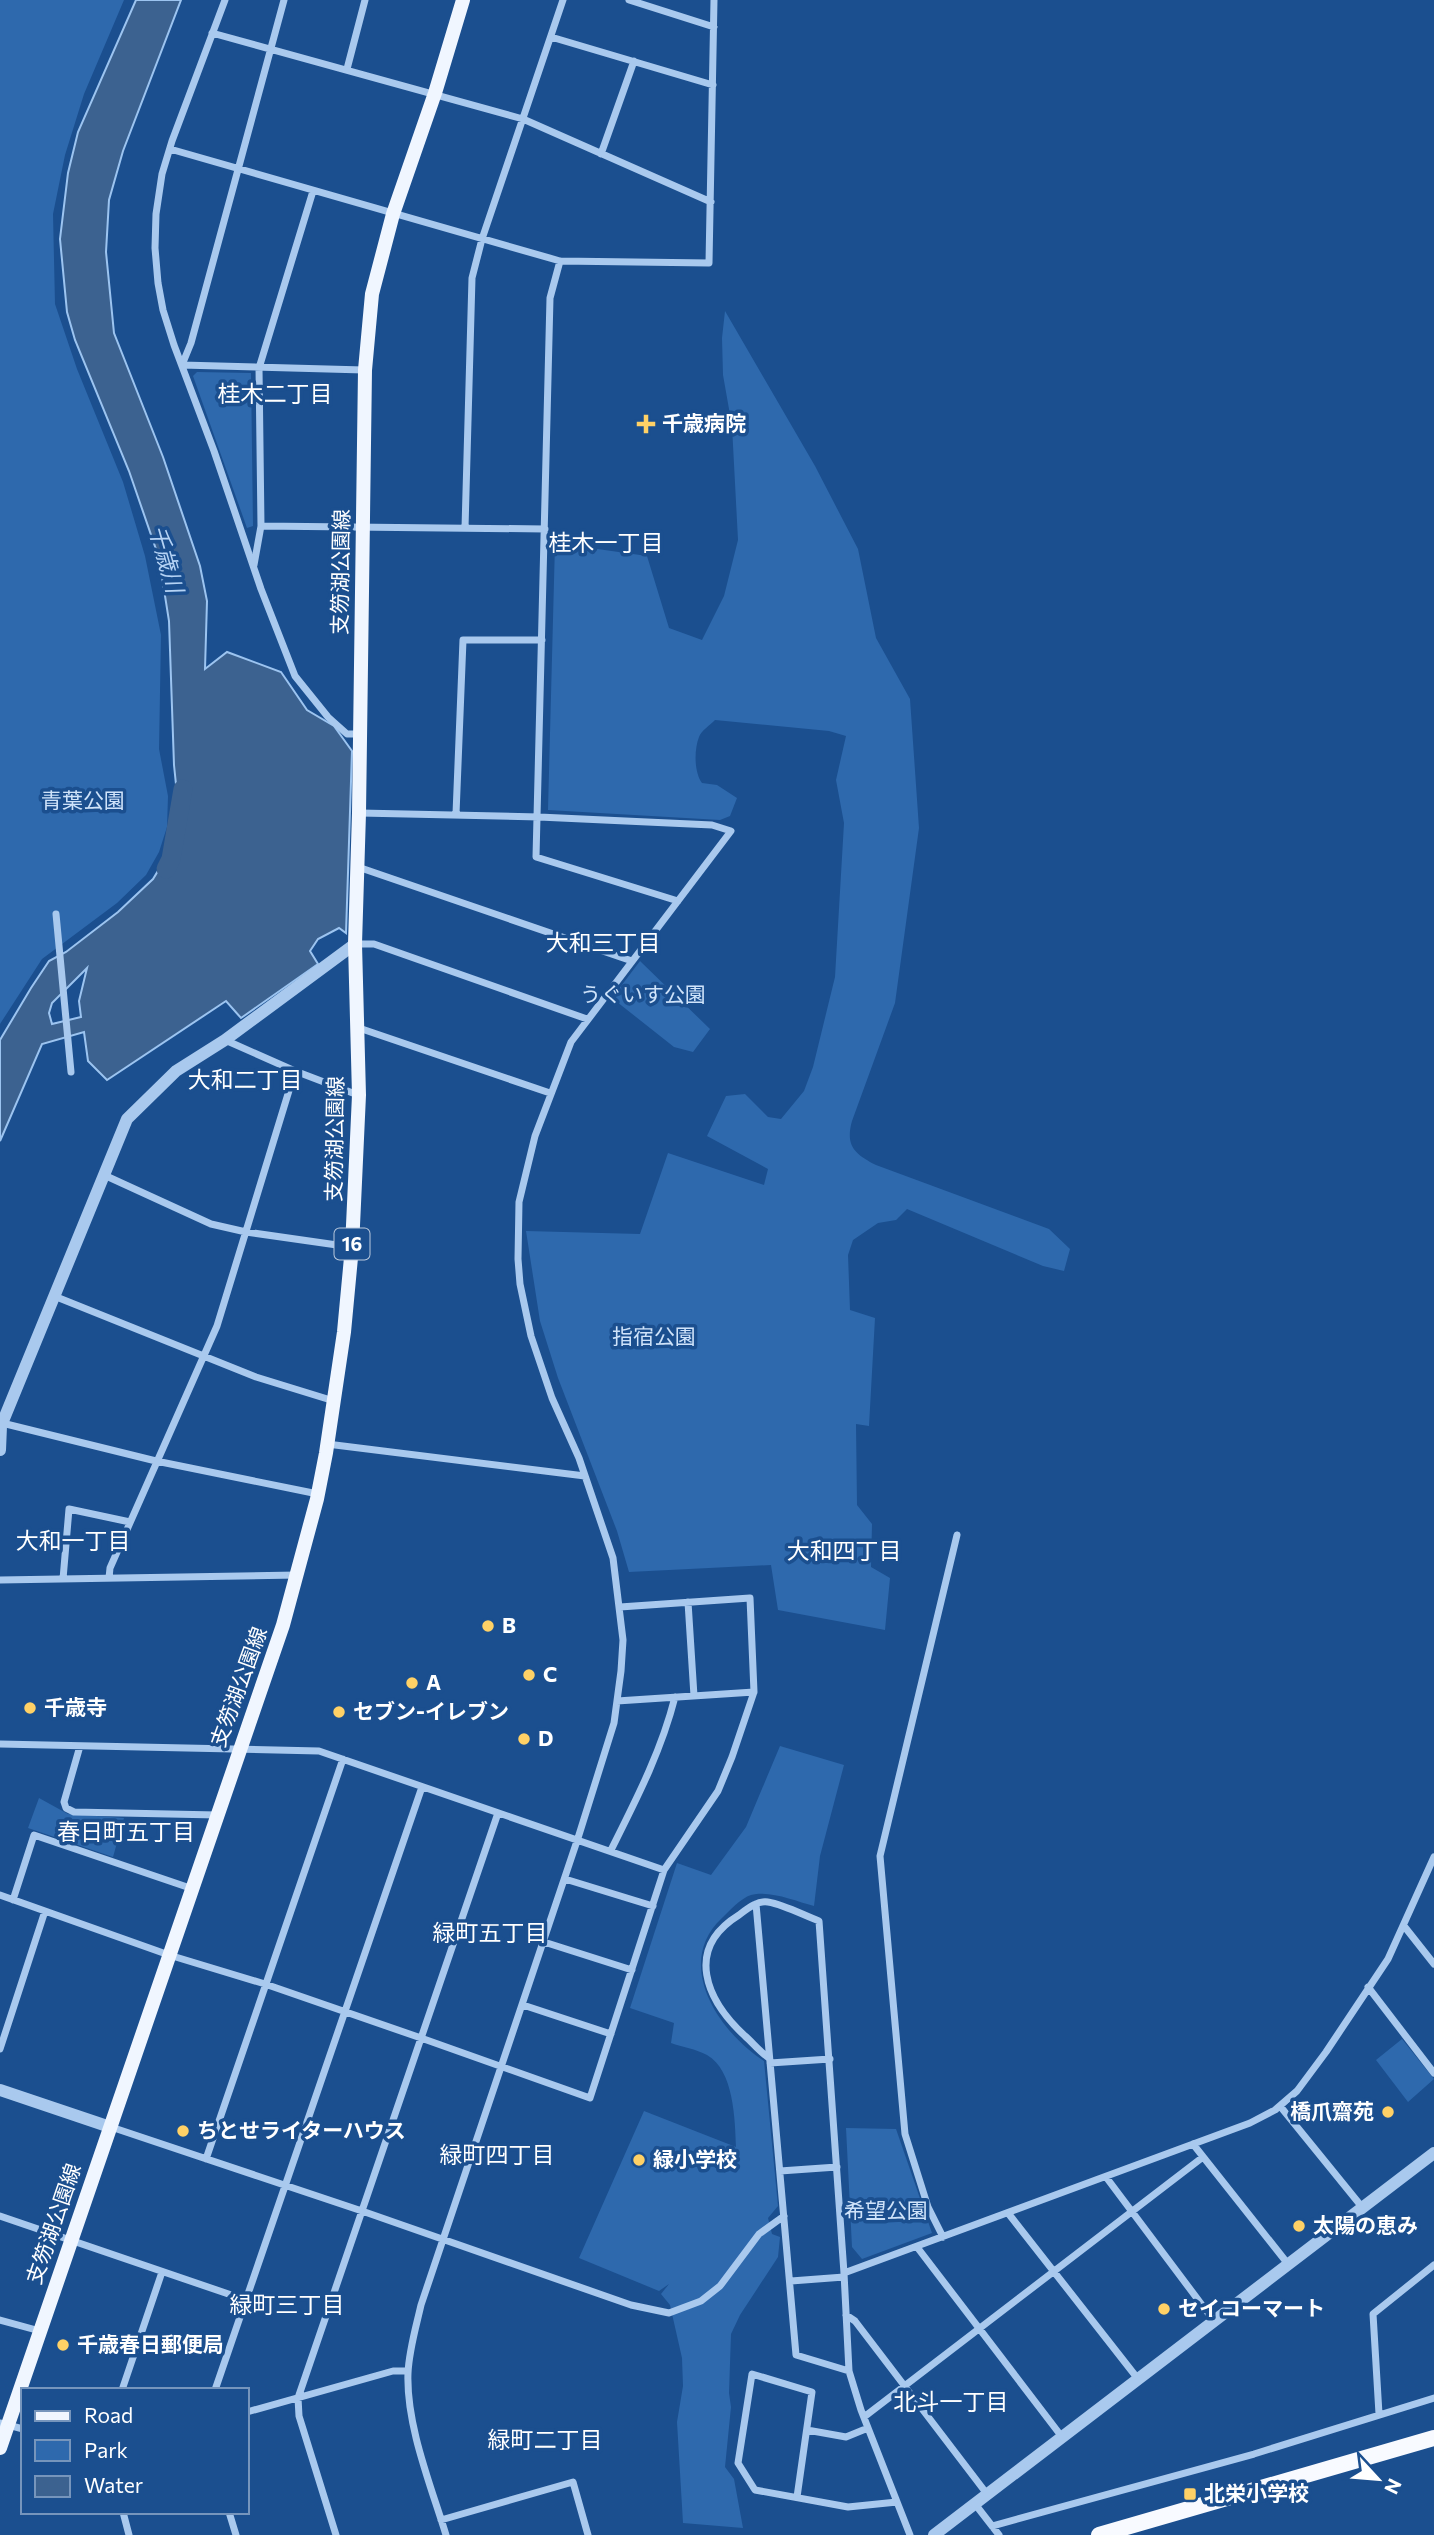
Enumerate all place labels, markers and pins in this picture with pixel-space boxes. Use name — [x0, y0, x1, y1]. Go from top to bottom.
place label: 千歳病院 — [662, 410, 746, 435]
marker: 千歳病院 — [636, 414, 656, 434]
place label: B — [502, 1612, 516, 1637]
marker: B — [480, 1618, 496, 1634]
place label: C — [543, 1661, 557, 1686]
marker: C — [521, 1667, 537, 1683]
place label: A — [426, 1669, 441, 1694]
marker: A — [404, 1675, 420, 1691]
place label: 千歳寺 — [44, 1694, 107, 1719]
place label: セブン-イレブン — [353, 1698, 509, 1723]
marker: 千歳寺 — [22, 1700, 38, 1716]
marker: セブン-イレブン — [331, 1704, 347, 1720]
place label: D — [538, 1725, 553, 1750]
marker: D — [516, 1731, 532, 1747]
place label: 橋爪齋苑 — [1290, 2098, 1374, 2123]
marker: 橋爪齋苑 — [1380, 2104, 1396, 2120]
place label: ちとせライターハウス — [197, 2117, 406, 2142]
marker: ちとせライターハウス — [175, 2123, 191, 2139]
place label: 緑小学校 — [653, 2146, 737, 2171]
marker: 緑小学校 — [631, 2152, 647, 2168]
place label: 太陽の恵み — [1313, 2212, 1418, 2237]
marker: 太陽の恵み — [1291, 2218, 1307, 2234]
place label: セイコーマート — [1178, 2295, 1325, 2320]
marker: セイコーマート — [1156, 2301, 1172, 2317]
place label: 千歳春日郵便局 — [77, 2331, 224, 2356]
marker: 千歳春日郵便局 — [55, 2337, 71, 2353]
place label: 北栄小学校 — [1204, 2480, 1309, 2505]
marker: 北栄小学校 — [1182, 2486, 1198, 2502]

